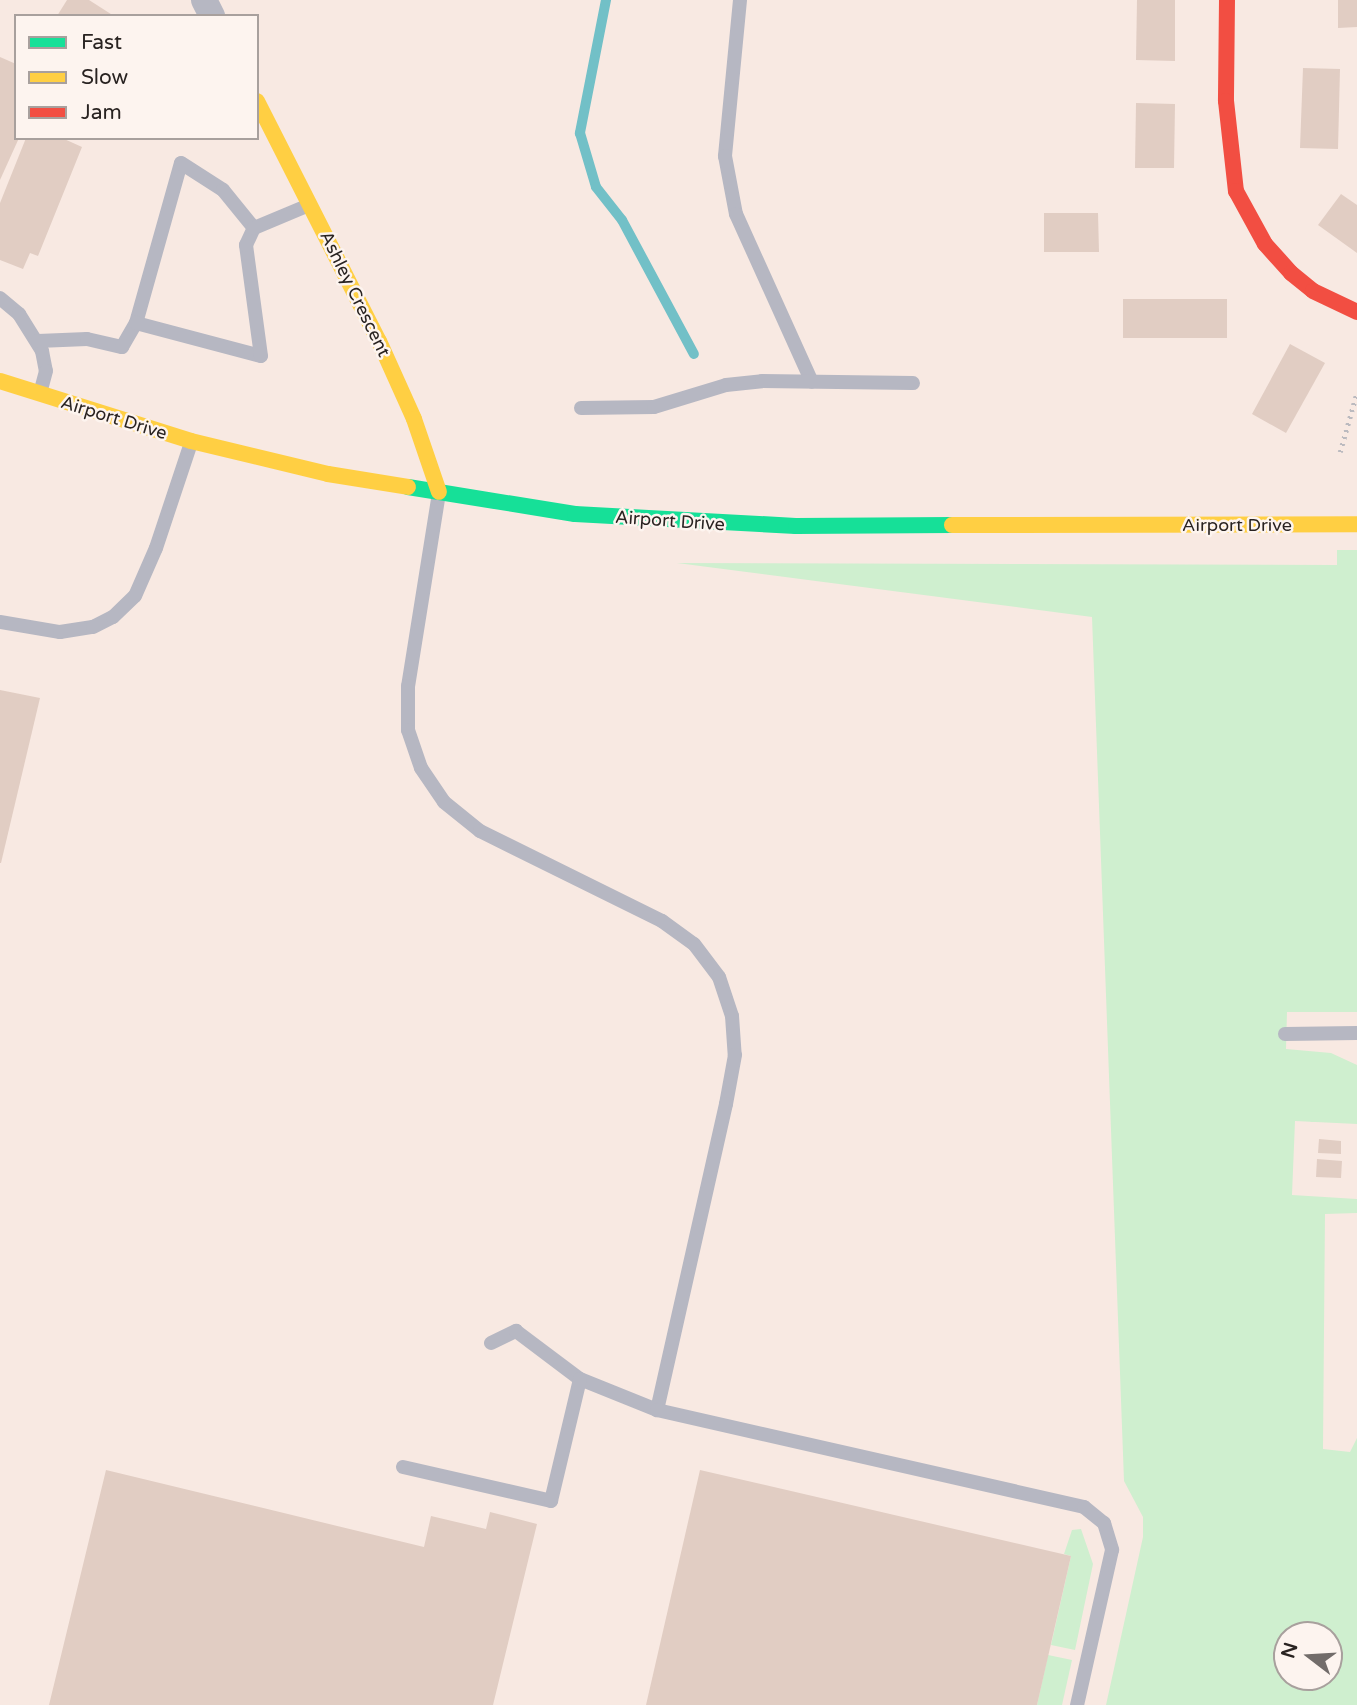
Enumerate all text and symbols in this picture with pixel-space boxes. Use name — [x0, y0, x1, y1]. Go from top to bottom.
legend — [14, 14, 259, 140]
text: Fast — [81, 30, 122, 55]
text: Slow — [81, 65, 128, 90]
text: Jam — [81, 100, 122, 125]
street label: Ashley Crescent — [315, 228, 395, 360]
street label: Airport Drive — [58, 392, 170, 444]
street label: Airport Drive — [614, 506, 726, 536]
street label: Airport Drive — [1182, 514, 1292, 536]
north arrow — [1273, 1621, 1343, 1691]
text: N — [1277, 1640, 1303, 1661]

